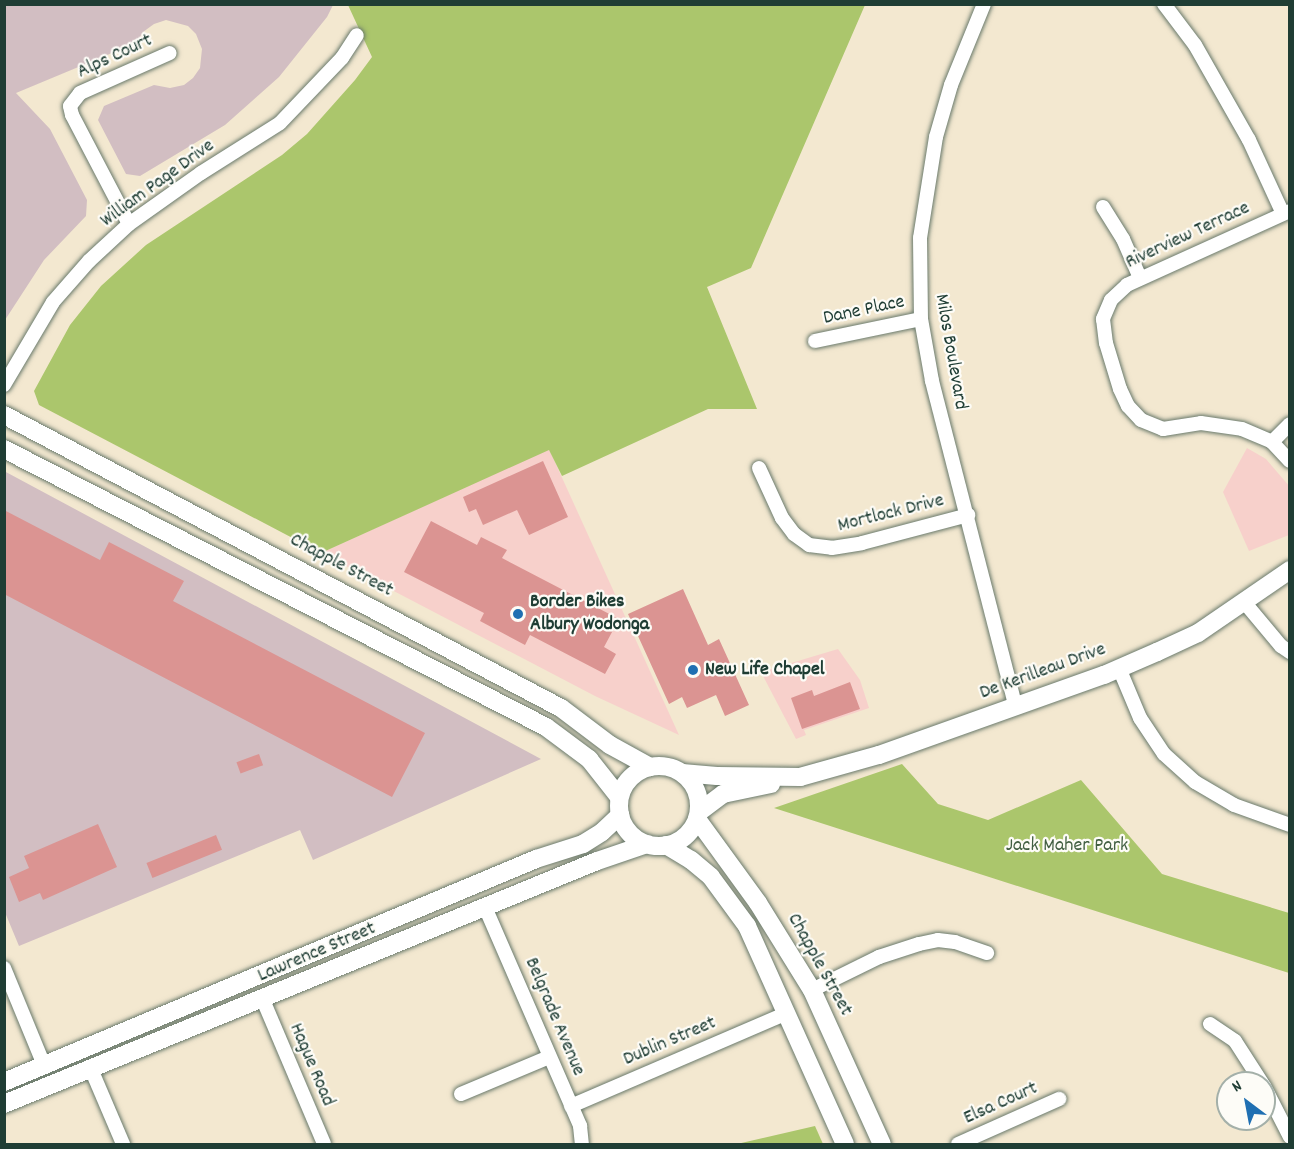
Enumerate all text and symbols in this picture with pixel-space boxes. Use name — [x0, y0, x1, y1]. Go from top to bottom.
street label: Alps Court — [74, 29, 156, 85]
street label: William Page Drive — [96, 135, 220, 233]
street label: Riverview Terrace — [1122, 197, 1254, 275]
street label: Dane Place — [821, 291, 907, 331]
street label: Milos Boulevard — [928, 292, 972, 412]
street label: Mortlock Drive — [835, 489, 947, 539]
street label: Chapple Street — [285, 529, 397, 603]
place label: Border Bikes Albury Wodonga — [530, 590, 649, 637]
marker: Border Bikes Albury Wodonga — [511, 607, 525, 621]
street label: De Kerilleau Drive — [977, 638, 1109, 706]
place label: New Life Chapel — [705, 658, 825, 682]
marker: New Life Chapel — [686, 663, 700, 677]
park label: Jack Maher Park — [1006, 834, 1128, 858]
street label: Chapple Street — [781, 910, 857, 1020]
street label: Lawrence Street — [254, 917, 380, 989]
street label: Belgrade Avenue — [518, 954, 590, 1080]
street label: Dublin Street — [620, 1012, 720, 1072]
street label: Hague Road — [283, 1020, 339, 1110]
north arrow — [1216, 1071, 1276, 1131]
text: N — [1228, 1075, 1247, 1099]
street label: Elsa Court — [960, 1077, 1042, 1131]

